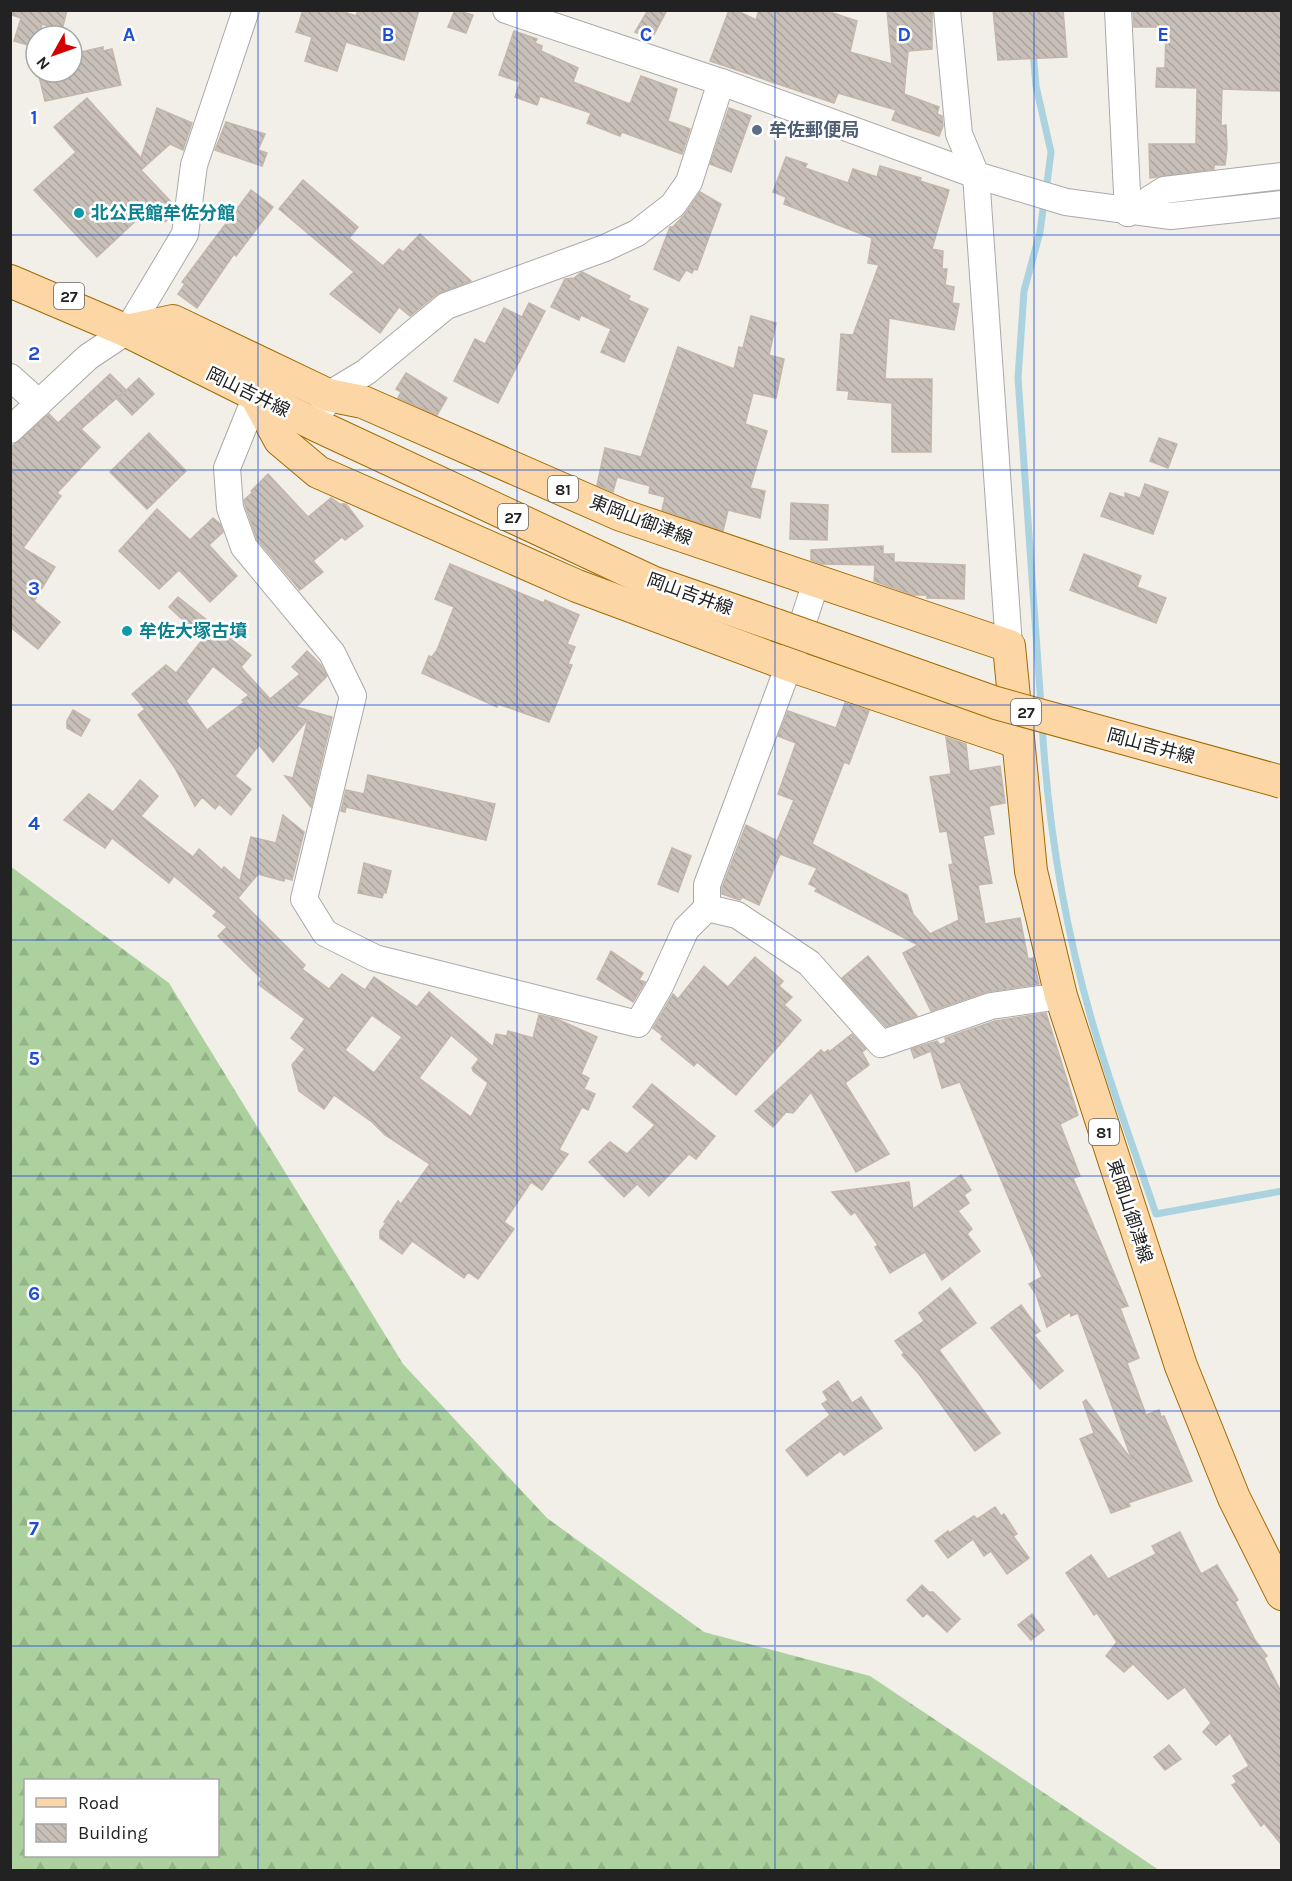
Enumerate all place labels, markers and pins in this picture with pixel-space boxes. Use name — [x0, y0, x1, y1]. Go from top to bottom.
place label: 牟佐郵便局 — [769, 119, 859, 141]
marker: 牟佐郵便局 — [750, 123, 764, 137]
place label: 北公民館牟佐分館 — [91, 202, 235, 224]
marker: 北公民館牟佐分館 — [72, 206, 86, 220]
place label: 牟佐大塚古墳 — [139, 620, 247, 642]
marker: 牟佐大塚古墳 — [120, 624, 134, 638]

